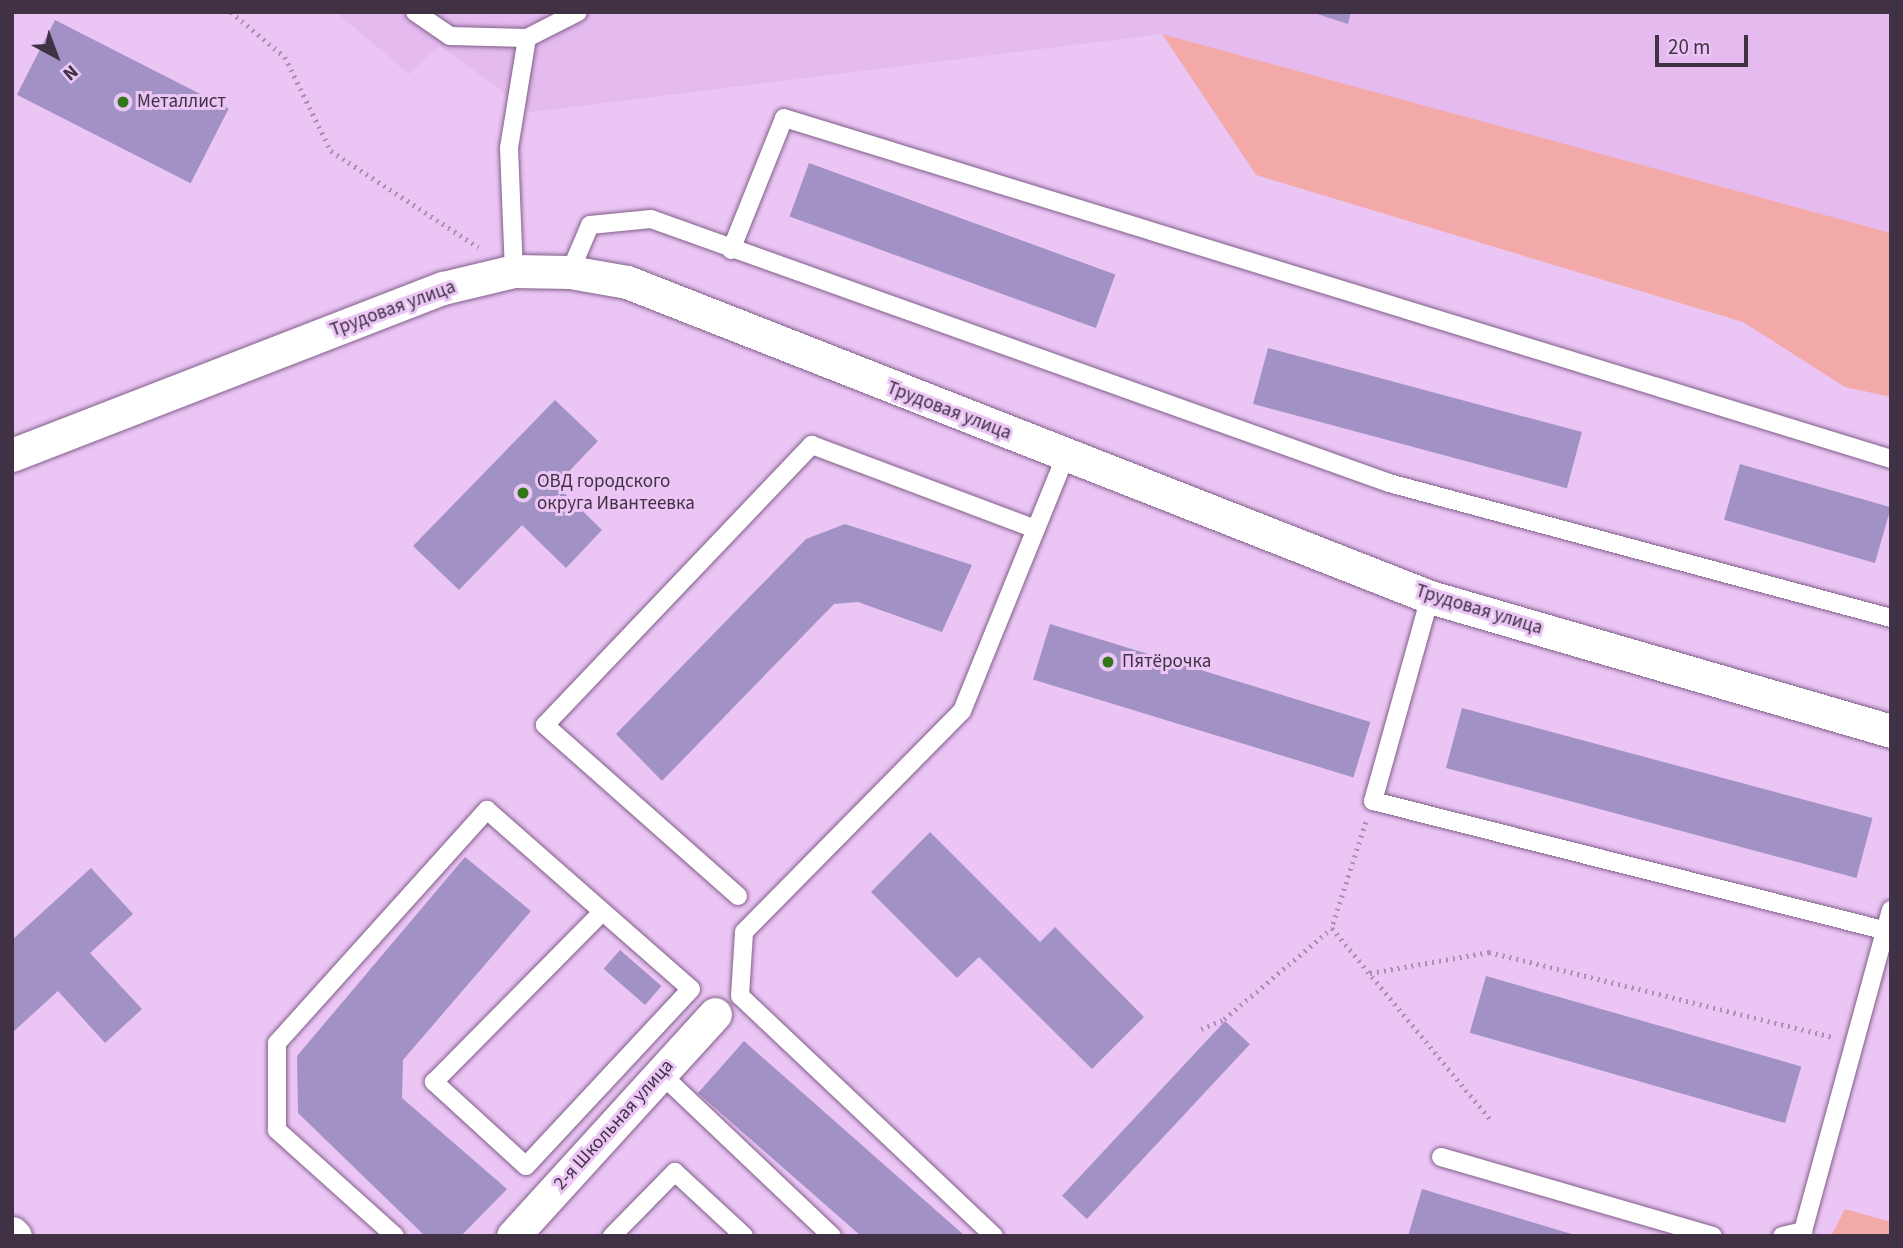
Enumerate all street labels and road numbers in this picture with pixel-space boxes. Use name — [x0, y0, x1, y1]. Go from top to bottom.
street label: Трудовая улица — [327, 276, 459, 342]
street label: Трудовая улица — [884, 377, 1014, 445]
street label: Трудовая улица — [1413, 580, 1545, 640]
street label: 2-я Школьная улица — [549, 1055, 679, 1195]

